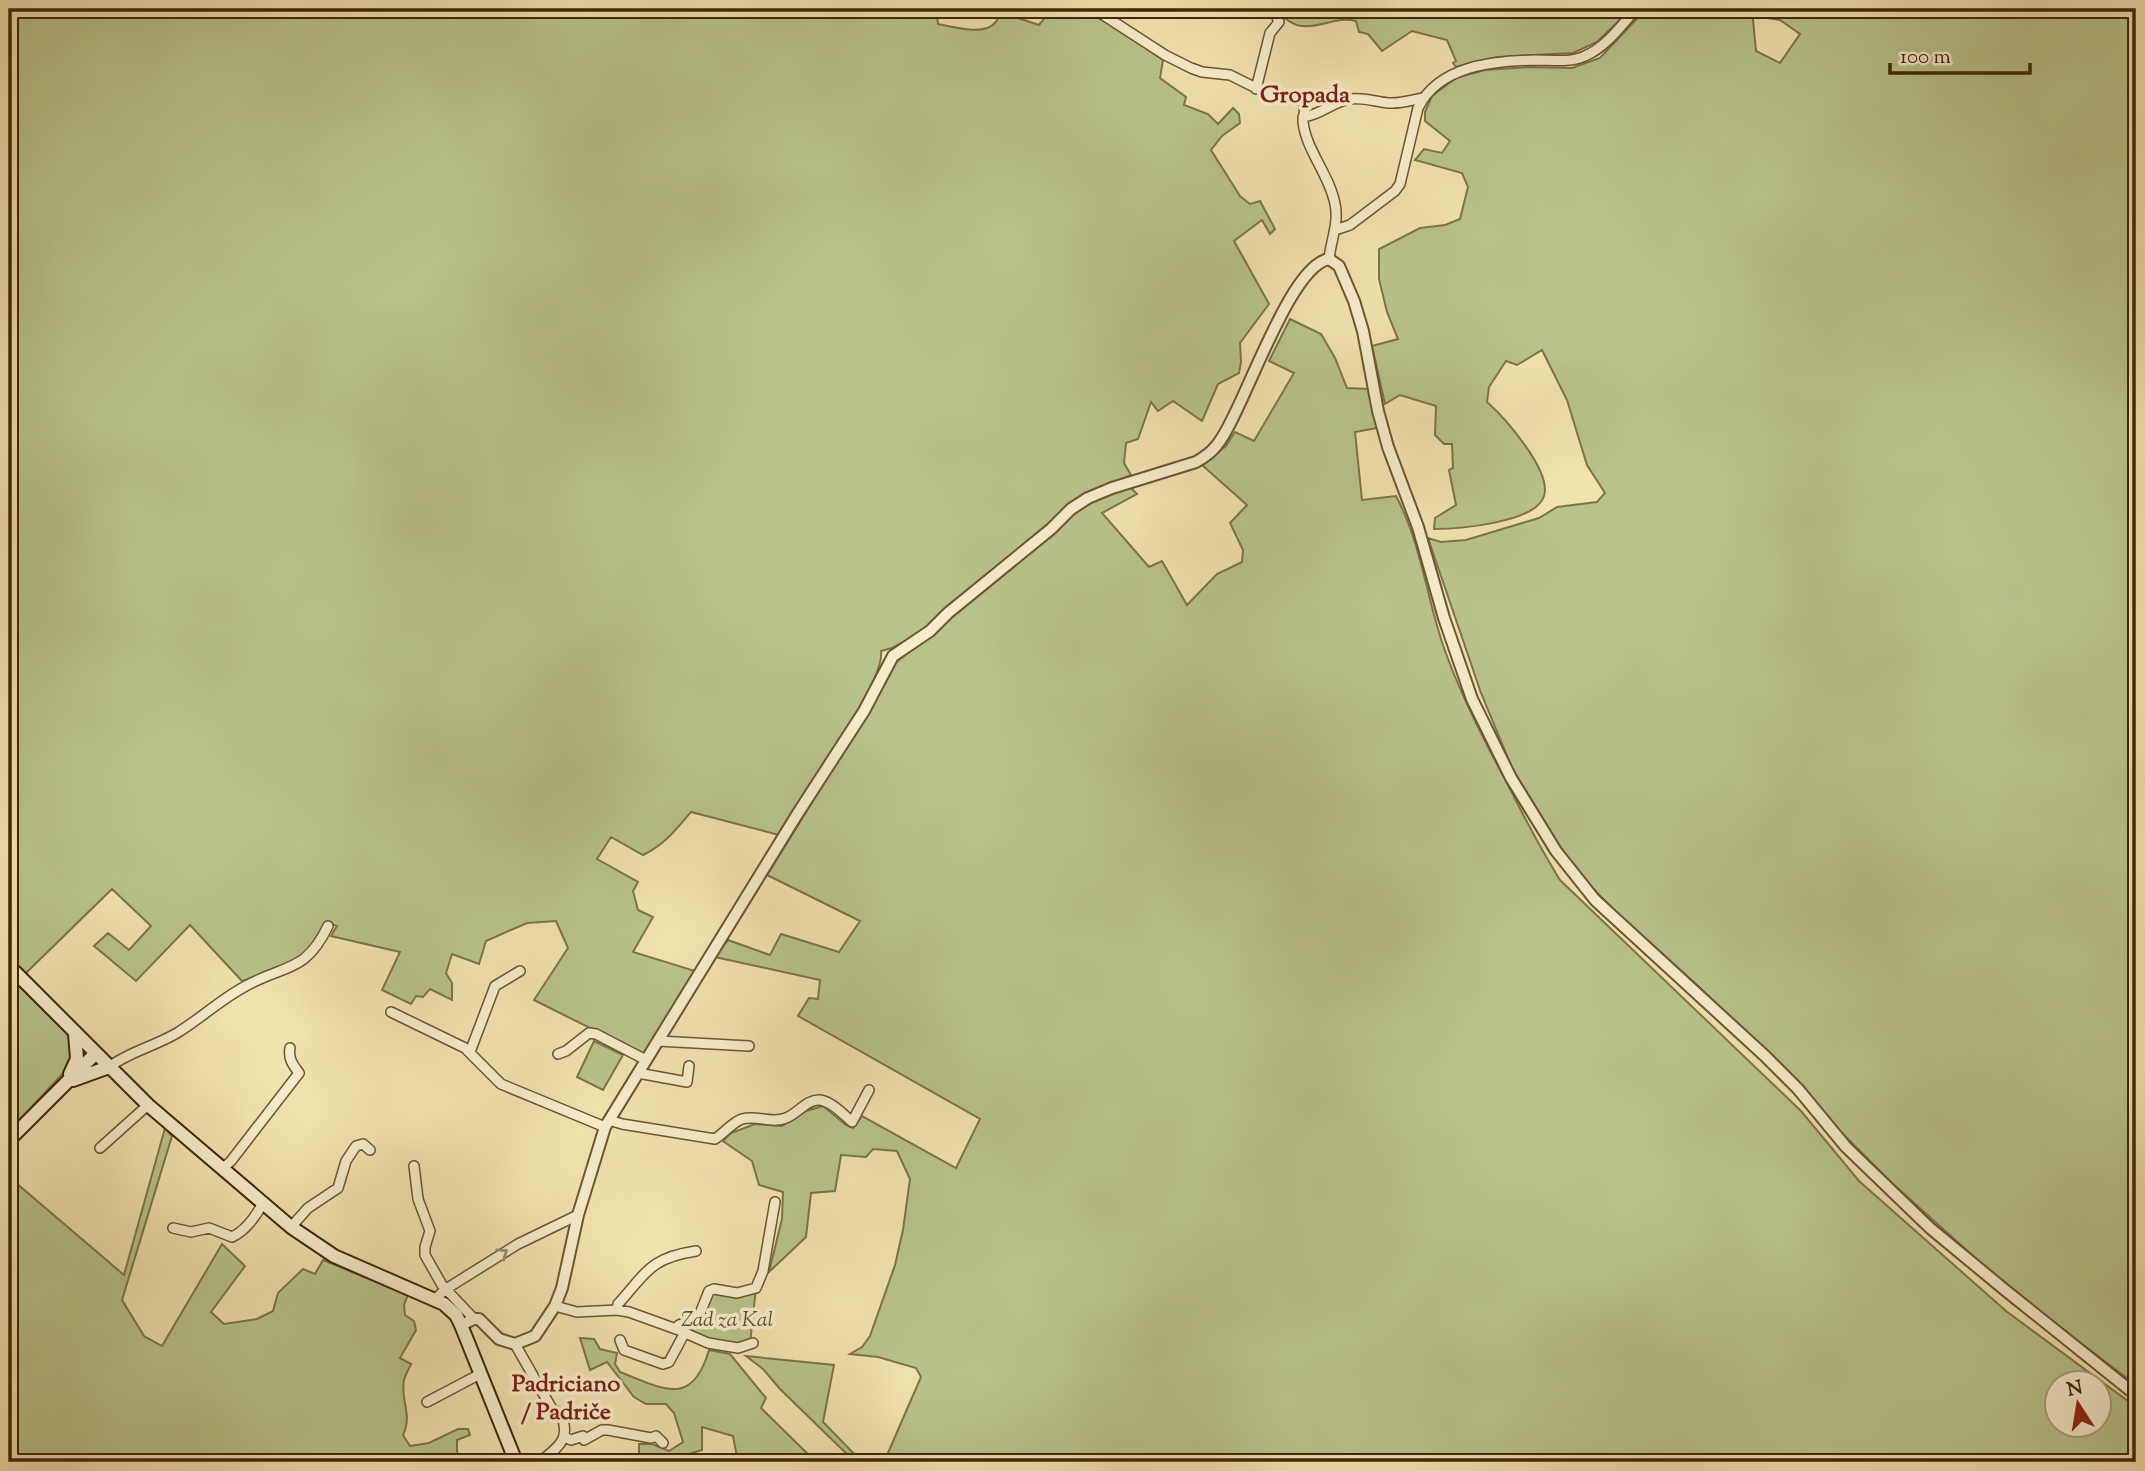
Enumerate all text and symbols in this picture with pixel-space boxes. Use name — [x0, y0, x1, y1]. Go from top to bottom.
scale bar — [1890, 32, 2030, 76]
text: 100 m — [1900, 43, 1951, 73]
district label: Gropada — [1260, 79, 1351, 113]
one-way arrow — [495, 1249, 508, 1261]
park label: Zad za Kal — [681, 1306, 773, 1336]
district label: Padriciano / Padriče — [512, 1368, 620, 1430]
north arrow — [2044, 1370, 2114, 1440]
text: N — [2065, 1375, 2085, 1405]

